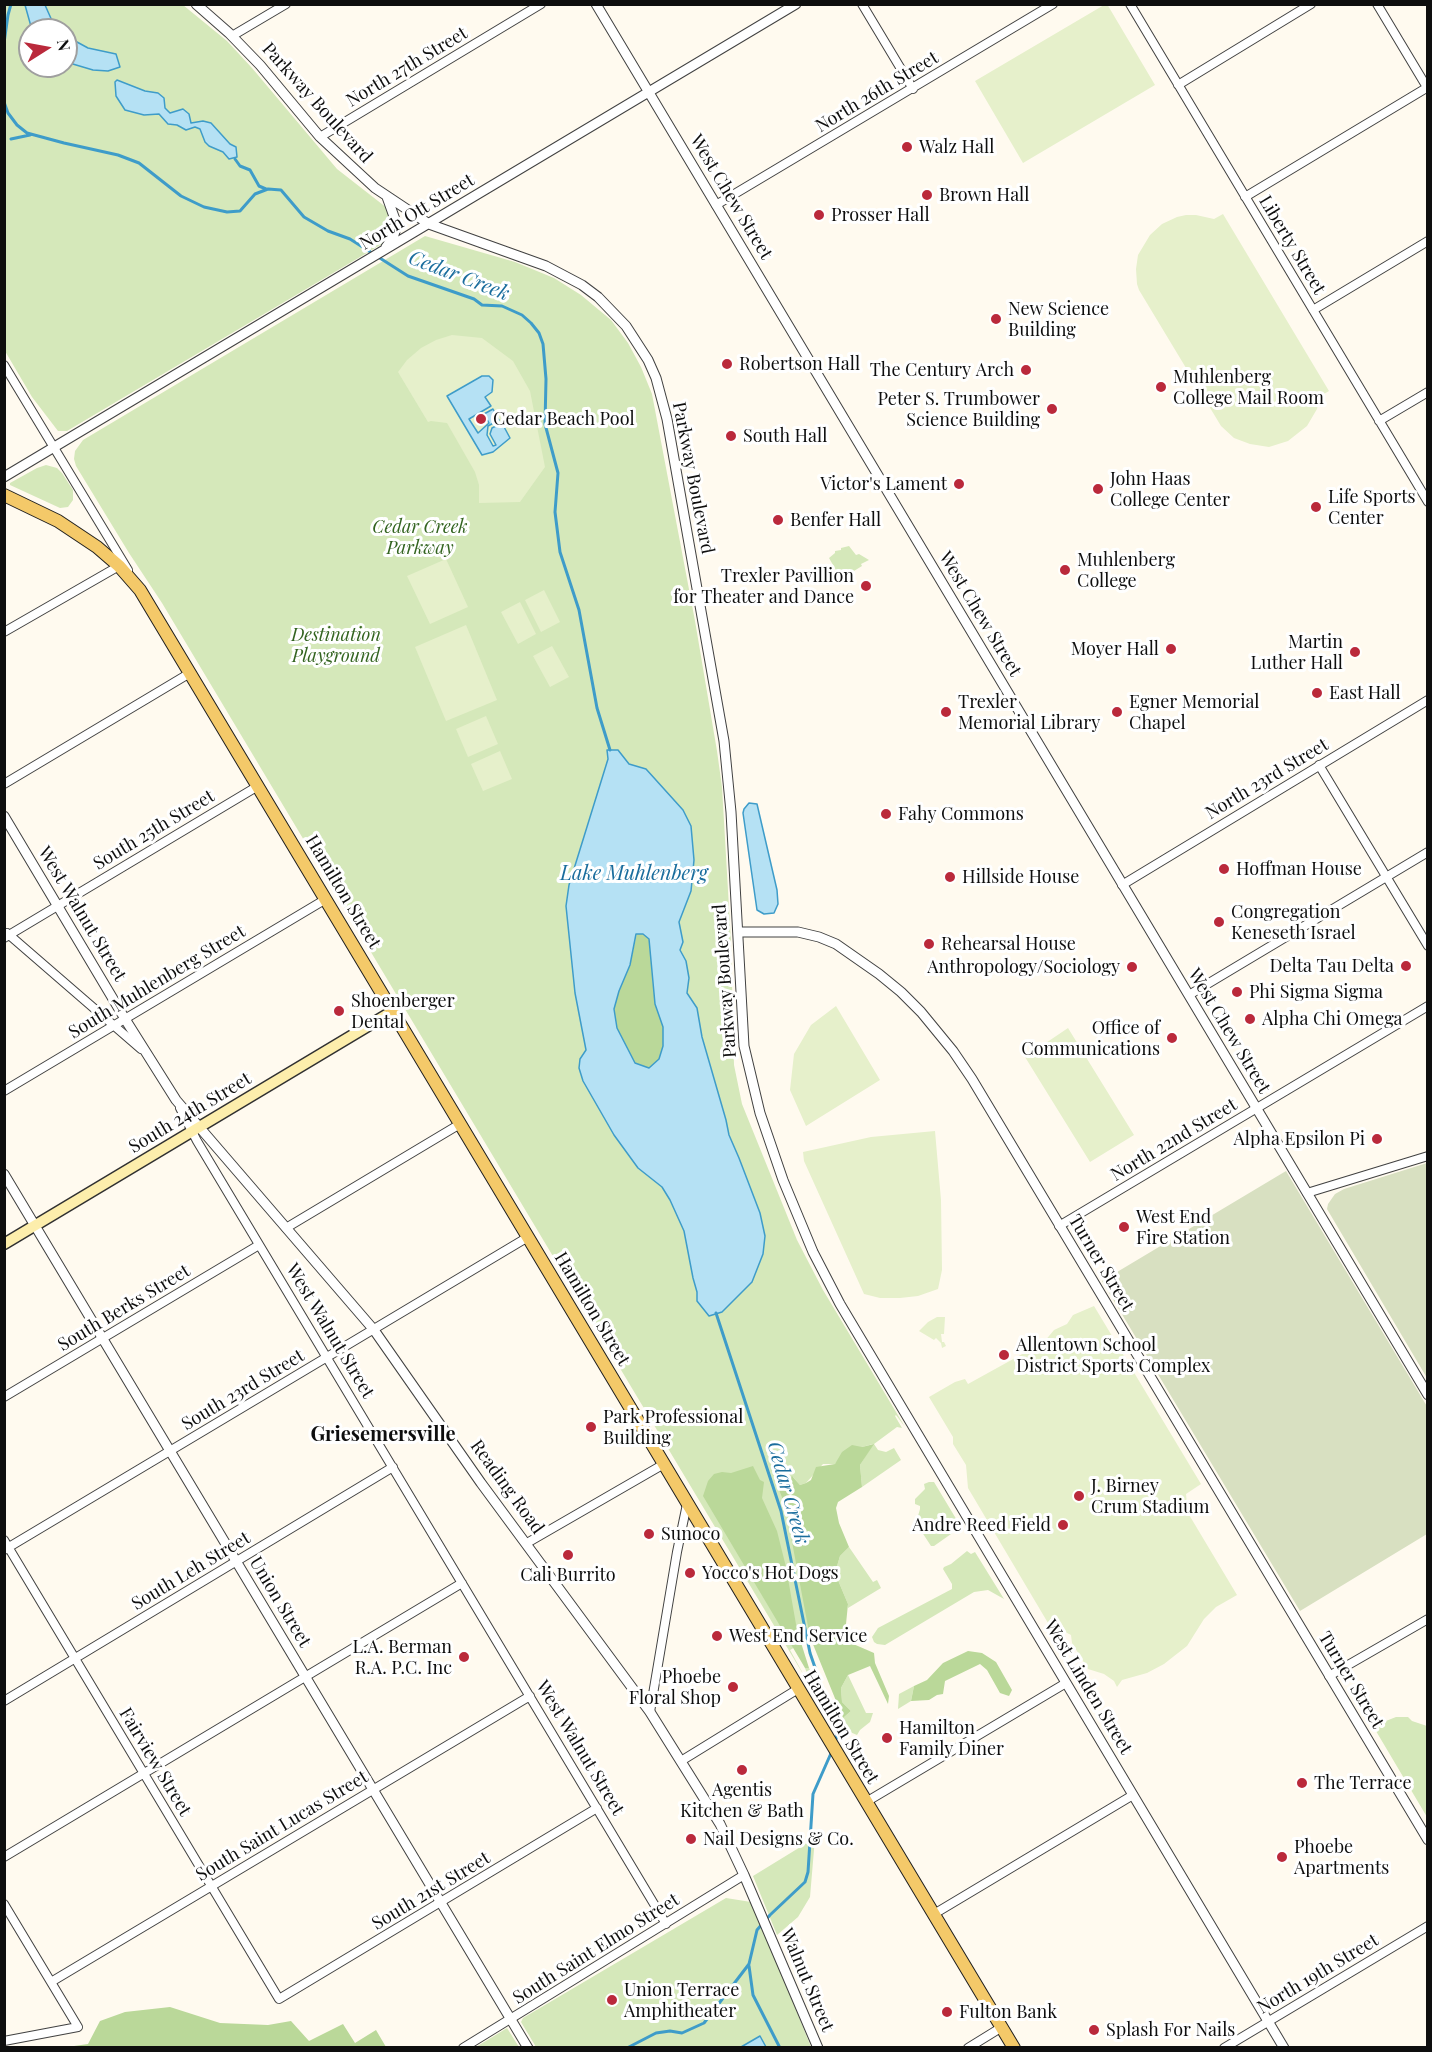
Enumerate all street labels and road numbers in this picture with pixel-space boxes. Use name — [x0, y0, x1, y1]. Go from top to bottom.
street label: North 27th Street — [343, 22, 471, 112]
street label: Parkway Boulevard — [257, 38, 377, 168]
street label: North 26th Street — [812, 47, 942, 137]
street label: West Chew Street — [685, 131, 777, 263]
street label: North Ott Street — [356, 169, 478, 255]
street label: Liberty Street — [1254, 192, 1330, 298]
street label: Parkway Boulevard — [668, 400, 718, 556]
street label: West Chew Street — [934, 548, 1026, 680]
street label: North 23rd Street — [1202, 734, 1332, 824]
street label: South 25th Street — [90, 785, 218, 875]
street label: Hamilton Street — [301, 831, 385, 953]
street label: West Walnut Street — [33, 843, 131, 985]
street label: Parkway Boulevard — [709, 903, 741, 1059]
street label: South Muhlenberg Street — [65, 921, 249, 1043]
street label: West Chew Street — [1183, 965, 1275, 1097]
street label: South 24th Street — [125, 1068, 255, 1158]
street label: North 22nd Street — [1107, 1094, 1241, 1186]
street label: Turner Street — [1064, 1211, 1138, 1315]
street label: Hamilton Street — [550, 1248, 634, 1370]
street label: South Berks Street — [54, 1260, 194, 1356]
street label: West Walnut Street — [281, 1260, 379, 1402]
street label: South 23rd Street — [178, 1345, 308, 1435]
street label: Reading Road — [466, 1436, 548, 1538]
street label: South Leh Street — [128, 1527, 254, 1615]
street label: Union Street — [245, 1553, 315, 1651]
street label: West Linden Street — [1039, 1616, 1137, 1758]
street label: Turner Street — [1314, 1628, 1388, 1732]
street label: Hamilton Street — [799, 1666, 883, 1788]
street label: West Walnut Street — [531, 1677, 629, 1819]
street label: Fairview Street — [114, 1704, 196, 1820]
street label: South Saint Lucas Street — [192, 1766, 372, 1886]
street label: South 21st Street — [368, 1847, 494, 1935]
street label: South Saint Elmo Street — [509, 1889, 683, 2009]
street label: Walnut Street — [776, 1925, 838, 2035]
street label: North 19th Street — [1254, 1929, 1382, 2019]

